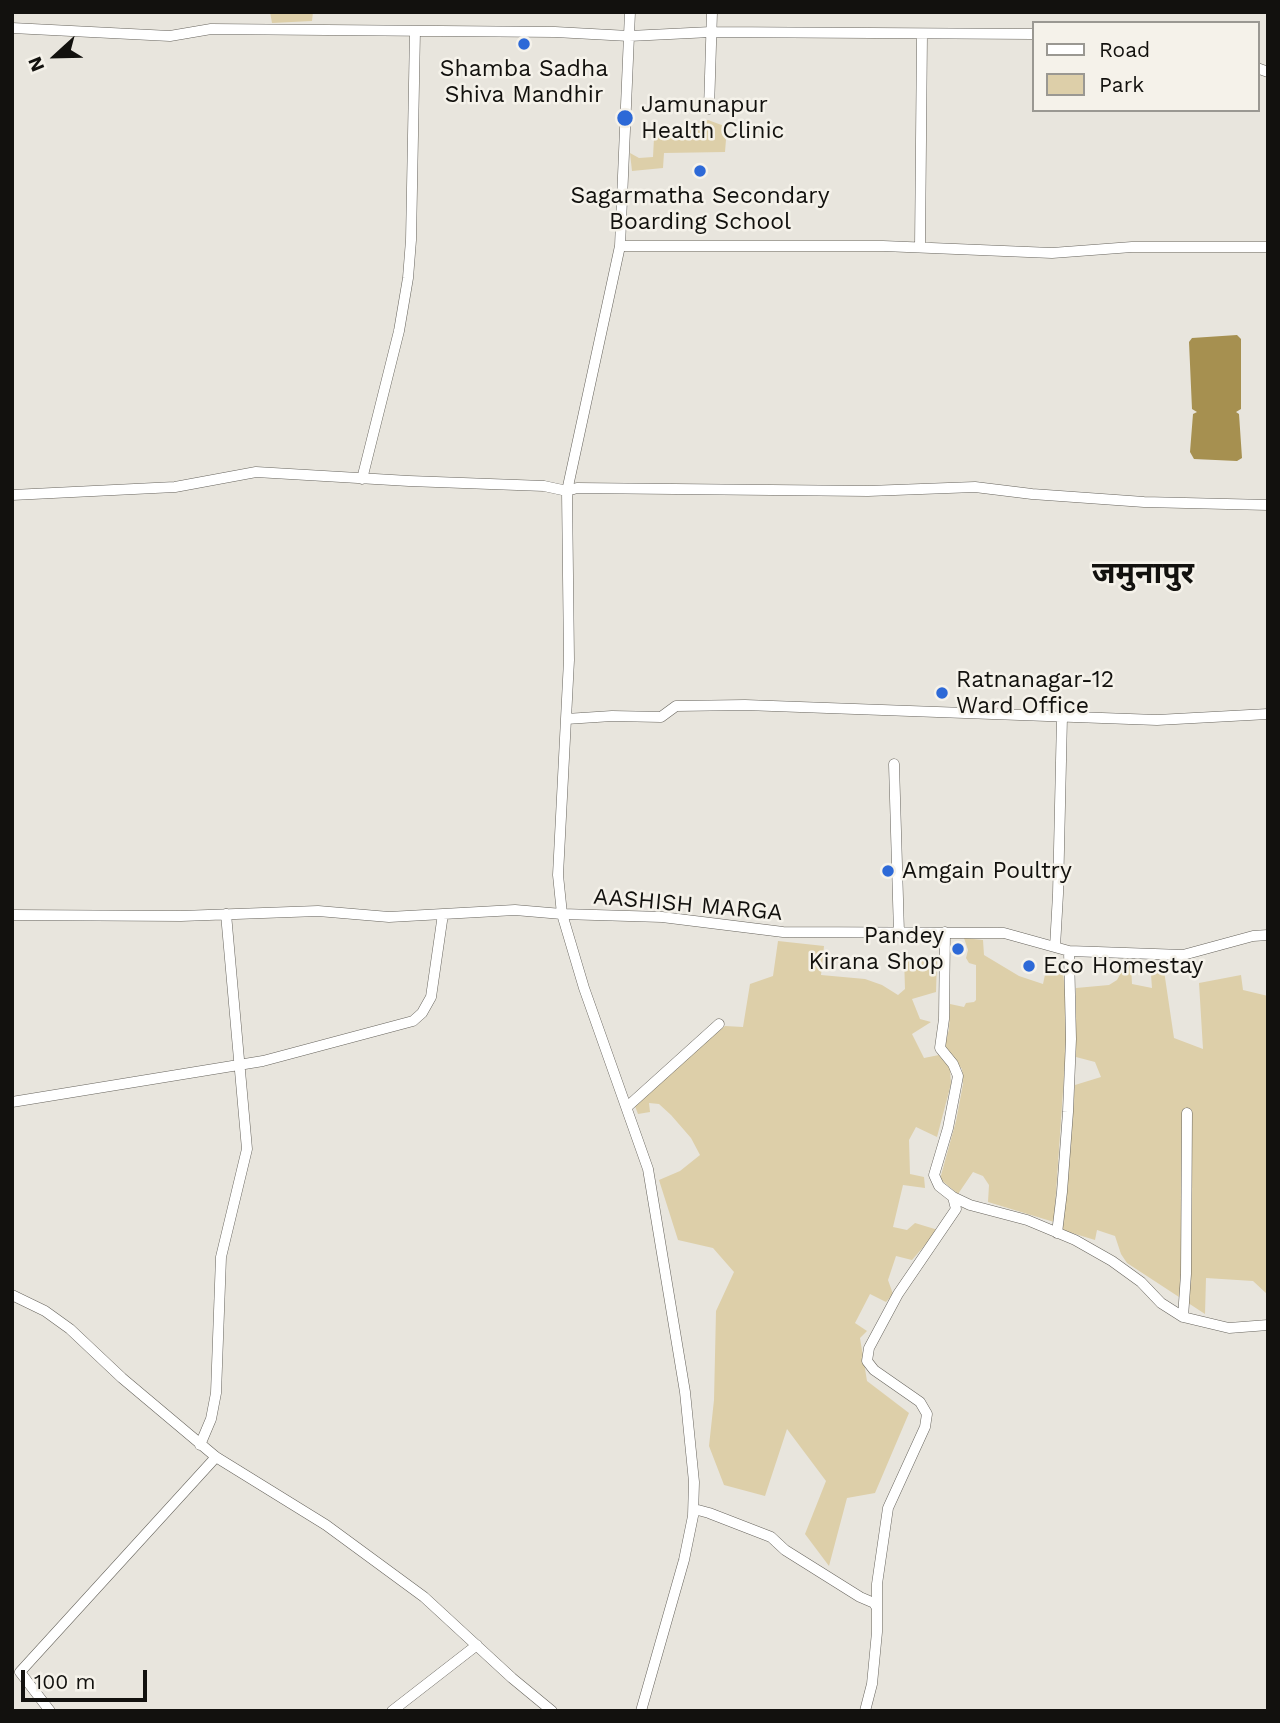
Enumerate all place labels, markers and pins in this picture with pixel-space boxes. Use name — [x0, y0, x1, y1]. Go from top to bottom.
marker: Shamba Sadha Shiva Mandhir — [516, 36, 532, 52]
place label: Shamba Sadha Shiva Mandhir — [440, 55, 608, 109]
place label: Jamunapur Health Clinic — [641, 91, 784, 145]
marker: Jamunapur Health Clinic — [615, 108, 635, 128]
marker: Sagarmatha Secondary Boarding School — [692, 163, 708, 179]
place label: Sagarmatha Secondary Boarding School — [570, 182, 830, 236]
place label: Ratnanagar-12 Ward Office — [956, 666, 1114, 720]
marker: Ratnanagar-12 Ward Office — [934, 685, 950, 701]
place label: Amgain Poultry — [902, 857, 1072, 885]
marker: Amgain Poultry — [880, 863, 896, 879]
place label: Pandey Kirana Shop — [808, 922, 944, 976]
marker: Pandey Kirana Shop — [950, 941, 966, 957]
place label: Eco Homestay — [1043, 952, 1203, 980]
marker: Eco Homestay — [1021, 958, 1037, 974]

